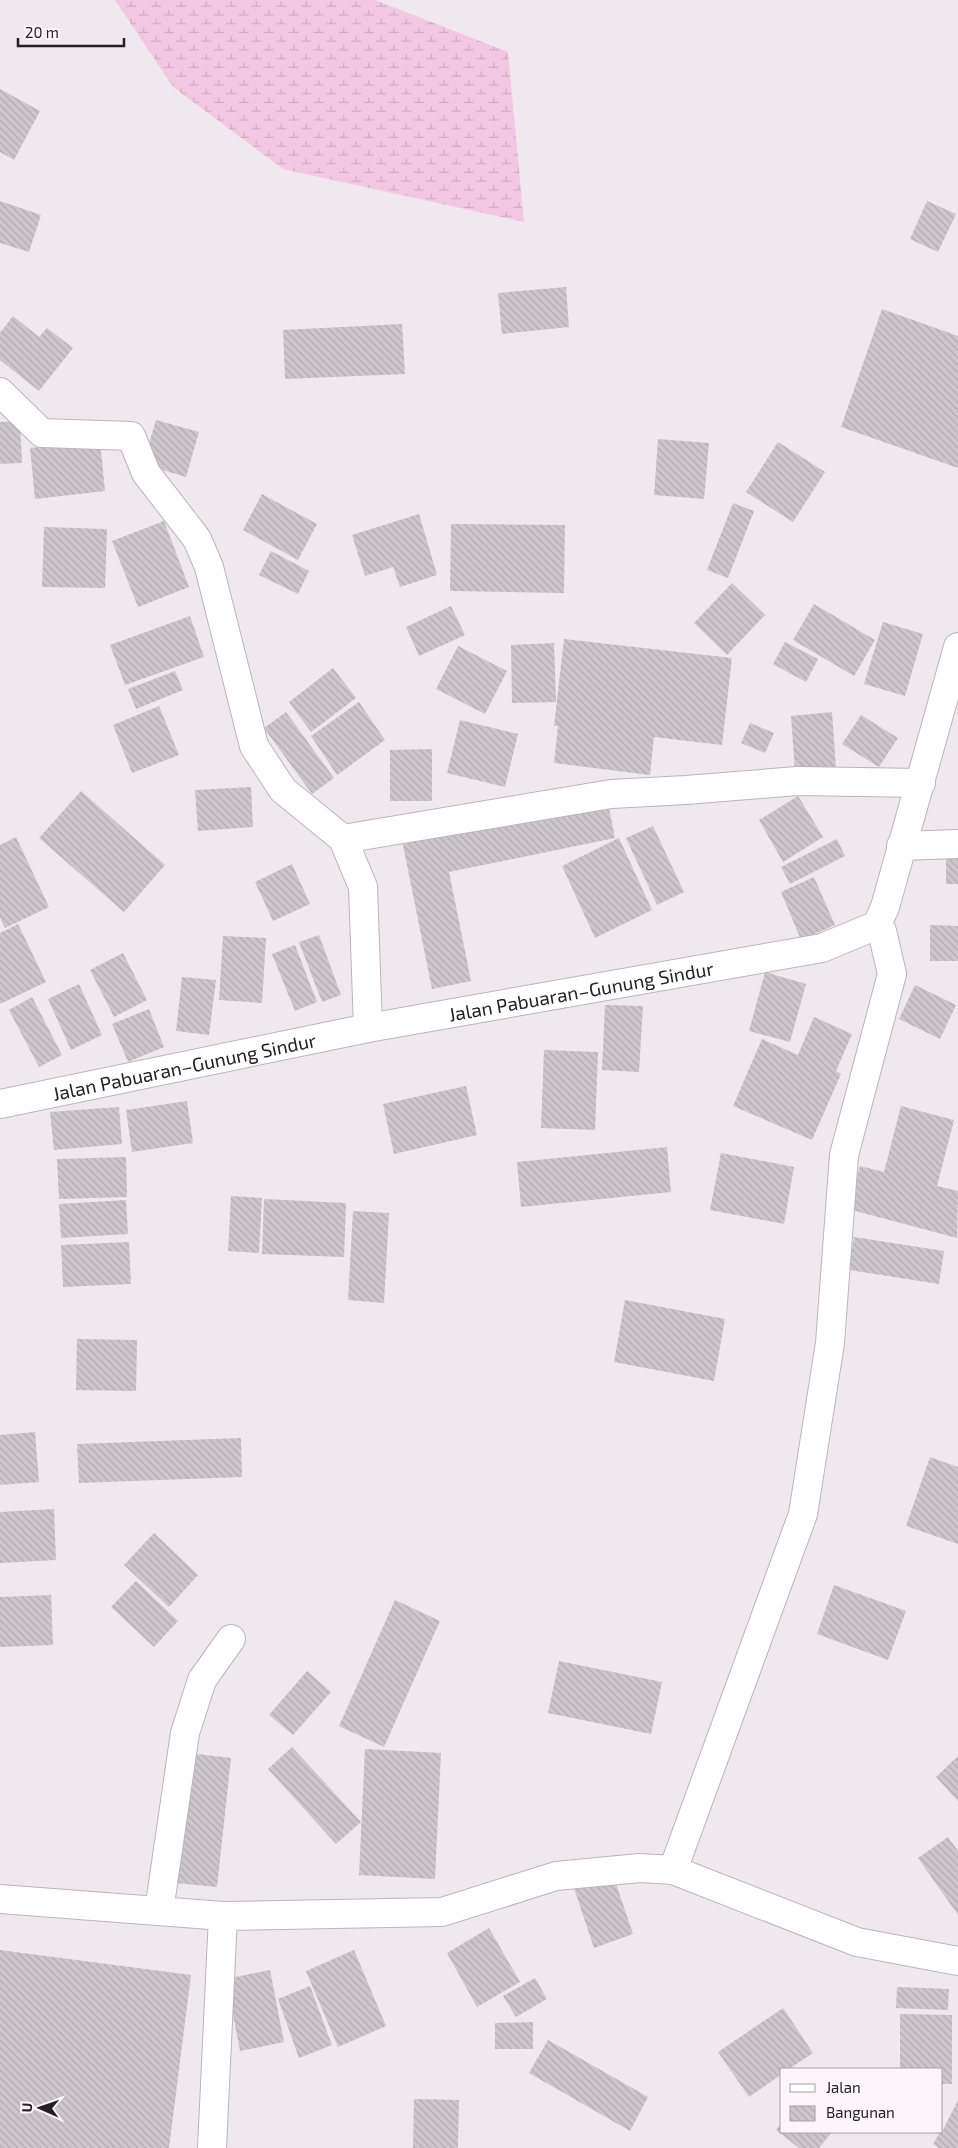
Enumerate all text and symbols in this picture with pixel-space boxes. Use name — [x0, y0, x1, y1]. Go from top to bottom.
scale bar — [18, 15, 124, 47]
text: 20 m — [25, 23, 59, 41]
street label: Jalan Pabuaran–Gunung Sindur — [447, 956, 716, 1025]
street label: Jalan Pabuaran–Gunung Sindur — [50, 1027, 318, 1104]
legend — [780, 2068, 943, 2133]
text: Jalan — [826, 2078, 861, 2096]
north arrow — [15, 2083, 65, 2133]
text: U — [18, 2102, 35, 2113]
text: Bangunan — [826, 2103, 895, 2121]

